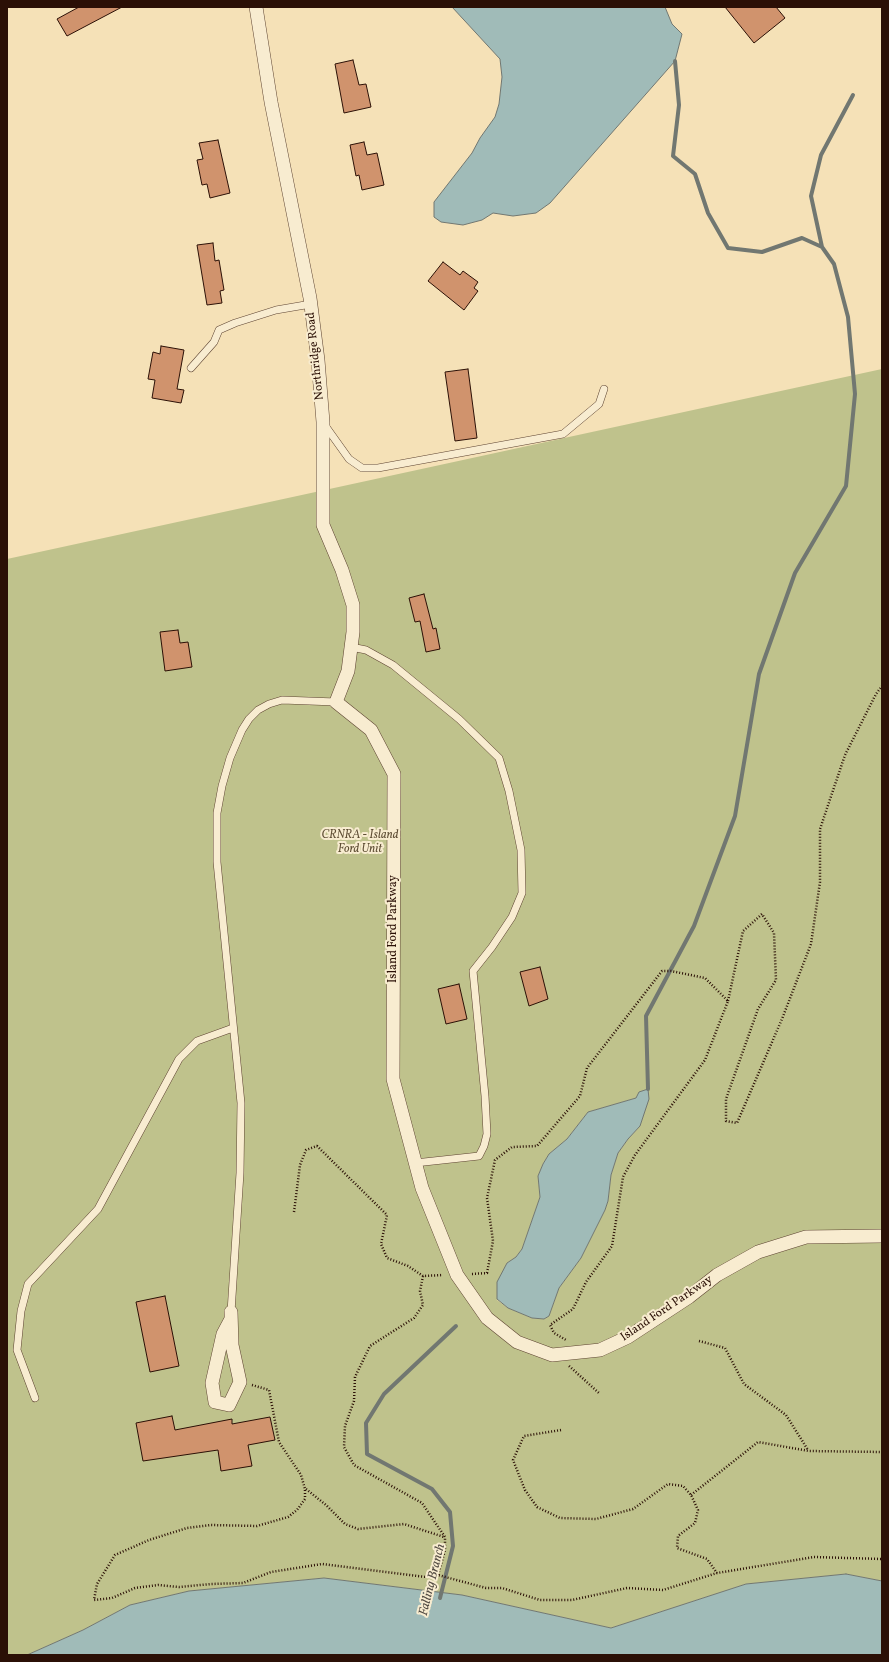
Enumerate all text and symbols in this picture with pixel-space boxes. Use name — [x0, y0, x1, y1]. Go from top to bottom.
street label: Northridge Road — [304, 311, 328, 401]
park label: CRNRA - Island Ford Unit — [321, 829, 399, 857]
street label: Island Ford Parkway — [387, 875, 401, 983]
street label: Island Ford Parkway — [618, 1273, 716, 1345]
water label: Falling Branch — [417, 1542, 449, 1618]

